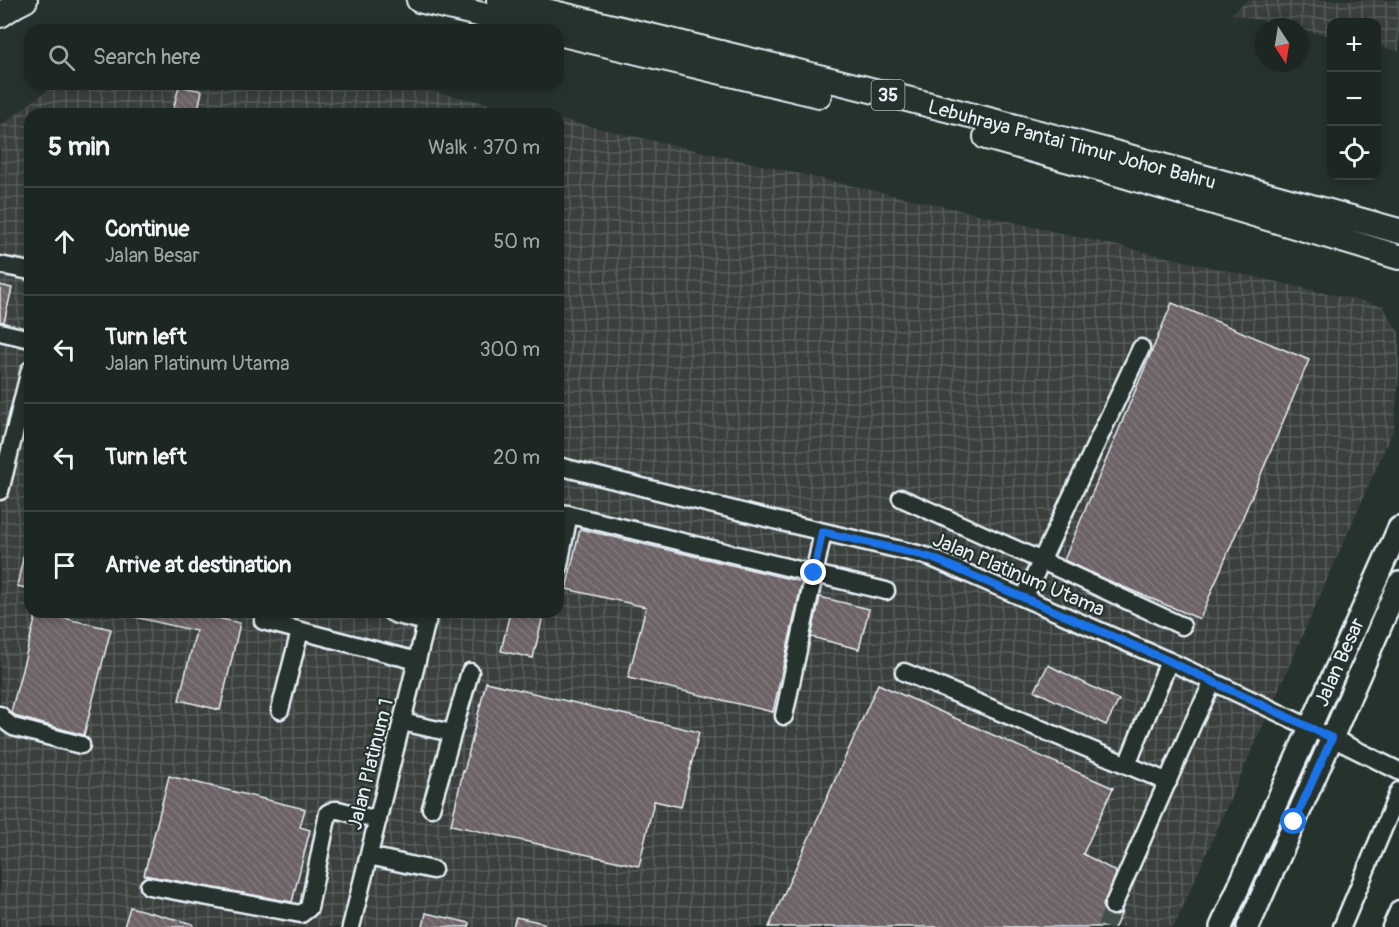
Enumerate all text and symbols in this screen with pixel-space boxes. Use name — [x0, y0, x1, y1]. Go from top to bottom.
north arrow — [1255, 18, 1309, 72]
map controls — [1327, 18, 1381, 180]
button: + — [1327, 18, 1381, 72]
search box — [24, 24, 564, 90]
icon: search — [45, 41, 78, 74]
text: Search here — [93, 43, 200, 71]
button: − — [1327, 72, 1381, 126]
road number: 35 — [872, 80, 904, 110]
street label: Lebuhraya Pantai Timur Johor Bahru — [925, 94, 1219, 195]
button: locate — [1327, 126, 1381, 180]
text: 5 min — [48, 131, 110, 163]
text: Walk · 370 m — [428, 135, 540, 160]
text: Continue — [105, 215, 189, 243]
icon: ahead — [48, 225, 81, 258]
text: 50 m — [493, 229, 540, 254]
text: Jalan Besar — [105, 243, 200, 268]
text: Turn left — [105, 323, 187, 351]
icon: left — [48, 333, 81, 366]
text: 300 m — [479, 337, 540, 362]
text: Jalan Platinum Utama — [105, 351, 289, 376]
icon: left — [48, 441, 81, 474]
text: Turn left — [105, 443, 187, 471]
text: 20 m — [493, 445, 540, 470]
street label: Jalan Platinum Utama — [929, 527, 1109, 622]
icon: arrive — [48, 549, 81, 582]
text: Arrive at destination — [105, 551, 291, 579]
route end — [800, 559, 826, 585]
street label: Jalan Besar — [1309, 614, 1370, 710]
street label: Jalan Platinum 1 — [342, 696, 399, 832]
route start — [1280, 808, 1306, 834]

